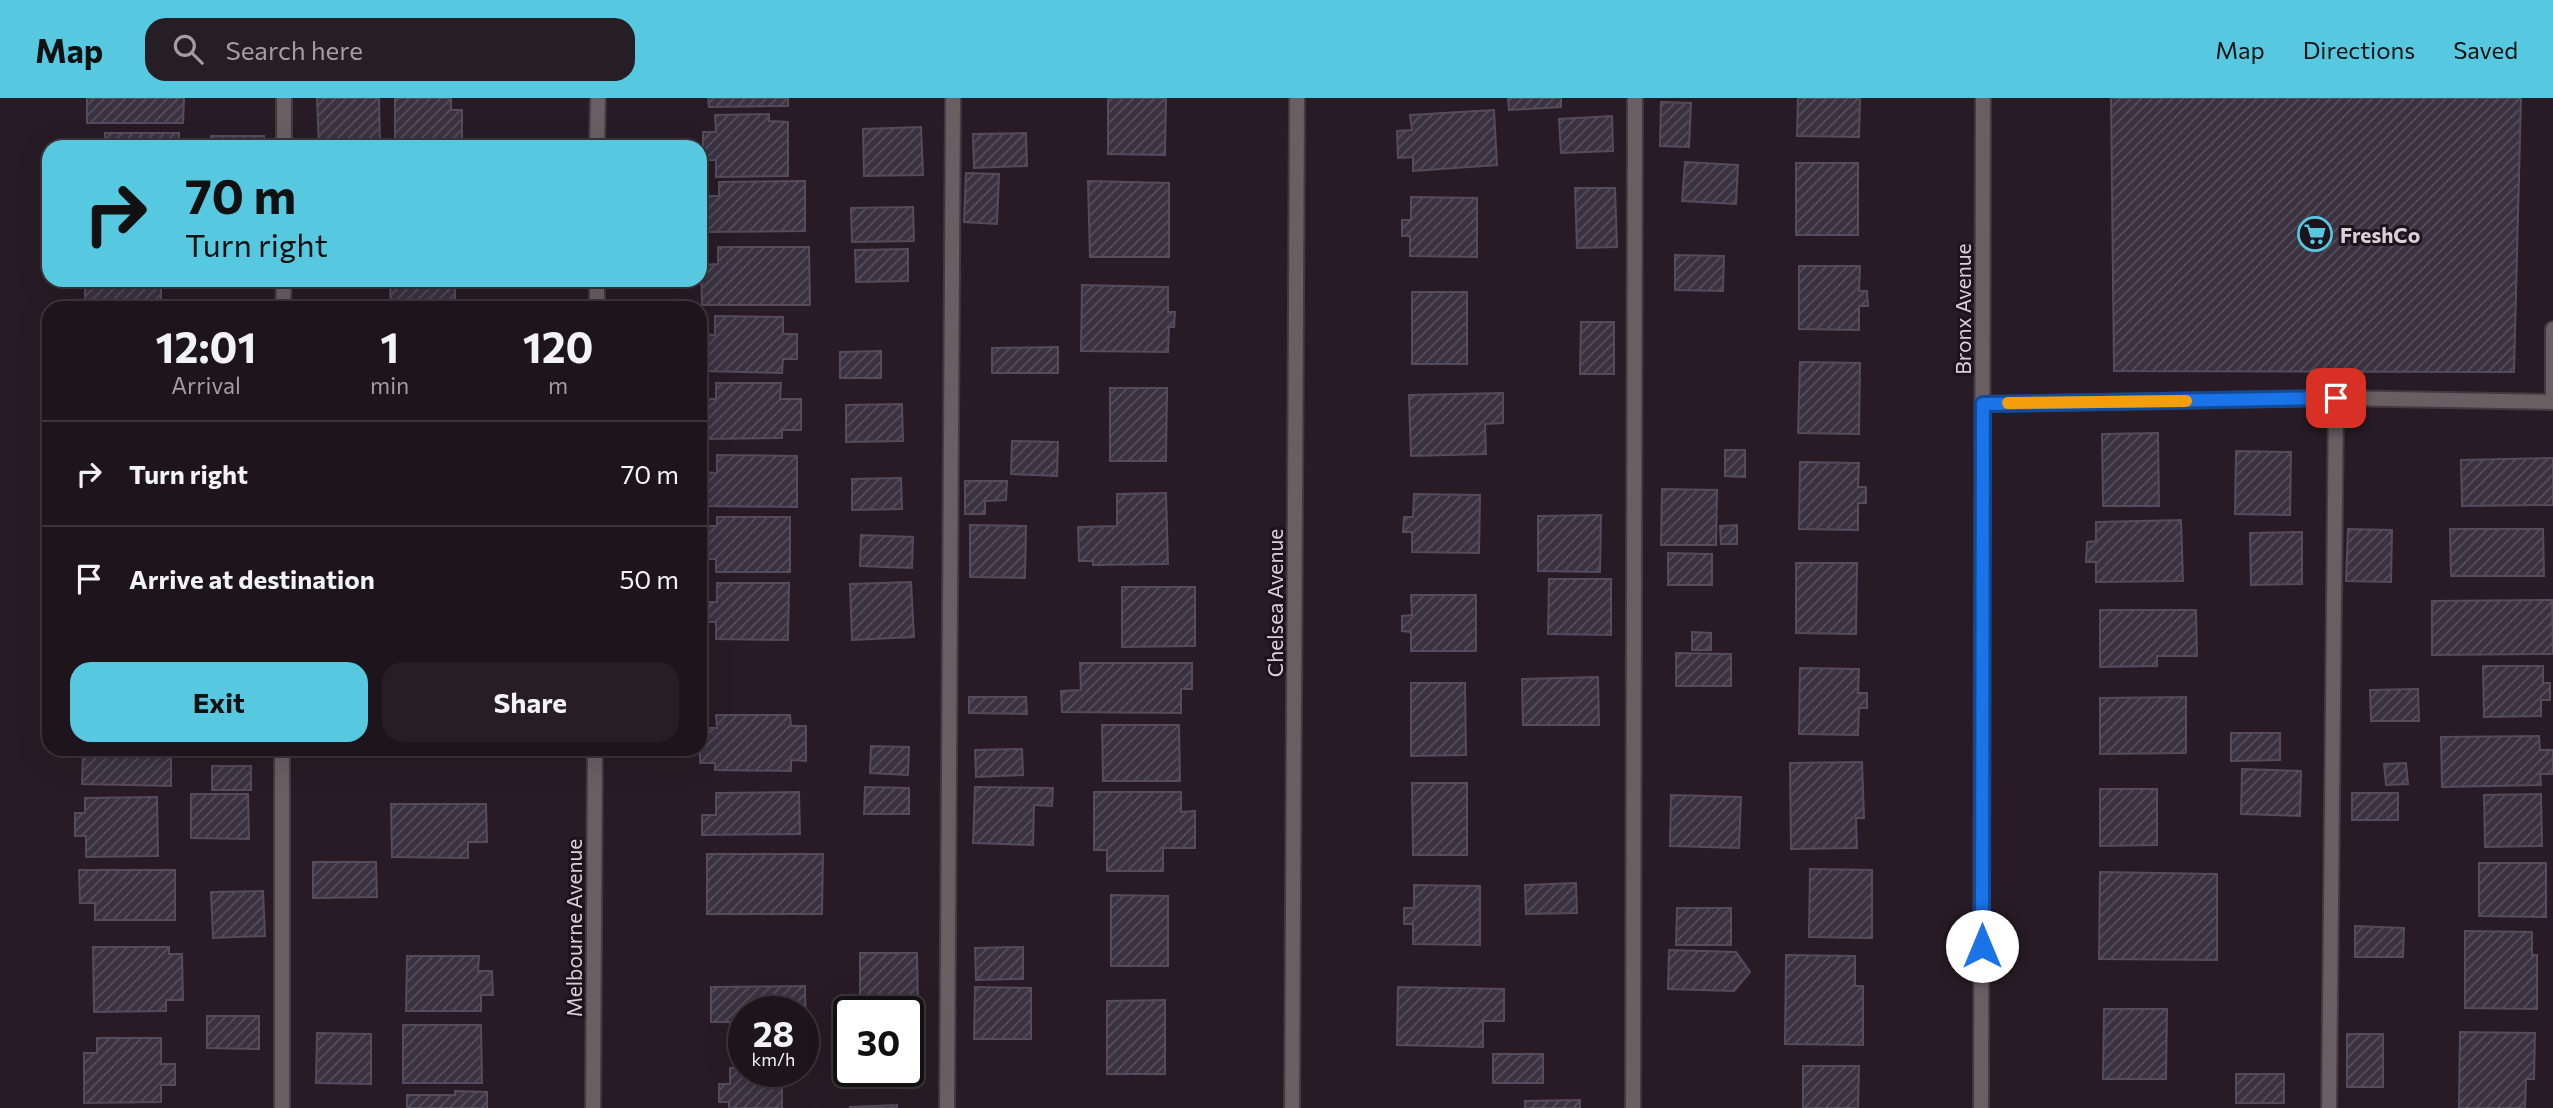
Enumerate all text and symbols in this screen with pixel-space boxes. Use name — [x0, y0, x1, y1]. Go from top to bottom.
search box — [145, 18, 635, 81]
text: Map — [35, 29, 103, 70]
icon: search — [169, 30, 207, 68]
text: Search here — [225, 34, 363, 65]
text: Map — [2215, 35, 2265, 64]
text: Directions — [2303, 35, 2415, 64]
text: Saved — [2453, 35, 2518, 64]
text: 70 m — [185, 164, 296, 224]
icon: right — [70, 168, 161, 259]
supermarket icon: FreshCo — [2296, 215, 2334, 253]
place label: FreshCo — [2340, 222, 2420, 247]
text: Turn right — [185, 224, 328, 264]
street label: Bronx Avenue — [1950, 243, 1975, 375]
text: 12:01 — [156, 320, 257, 372]
text: 1 — [380, 320, 399, 372]
text: 120 — [523, 320, 593, 372]
pin — [2306, 368, 2366, 428]
text: Arrival — [171, 371, 241, 399]
text: min — [370, 371, 409, 399]
text: m — [548, 371, 568, 399]
icon: arrive — [2317, 379, 2355, 417]
icon: right — [70, 455, 108, 493]
text: Turn right — [129, 458, 248, 489]
text: 70 m — [621, 458, 679, 489]
street label: Chelsea Avenue — [1262, 529, 1287, 677]
icon: arrive — [70, 560, 108, 598]
text: Arrive at destination — [129, 563, 375, 594]
text: 50 m — [619, 563, 679, 594]
button: Exit — [70, 662, 368, 742]
button: Share — [382, 662, 679, 742]
street label: Melbourne Avenue — [561, 839, 586, 1017]
position arrow — [1945, 909, 2019, 983]
speed limit sign: 30 — [833, 996, 924, 1087]
text: 28 — [753, 1011, 794, 1054]
text: km/h — [752, 1048, 795, 1070]

